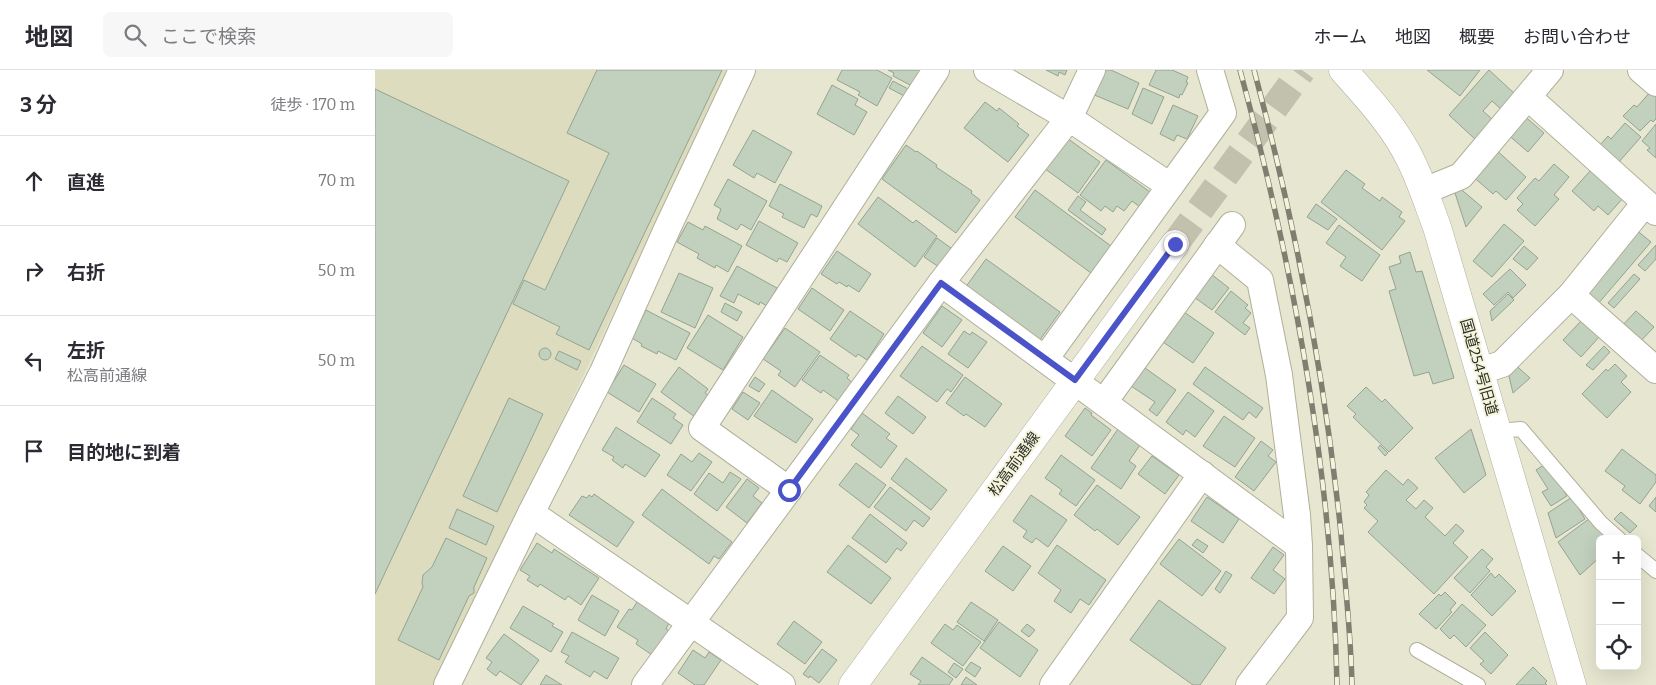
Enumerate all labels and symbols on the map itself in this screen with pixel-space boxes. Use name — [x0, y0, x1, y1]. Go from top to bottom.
route end — [1164, 233, 1187, 256]
street label: 国道254号旧道 — [1457, 316, 1501, 418]
street label: 松高前通線 — [985, 428, 1043, 500]
route start — [778, 479, 801, 502]

